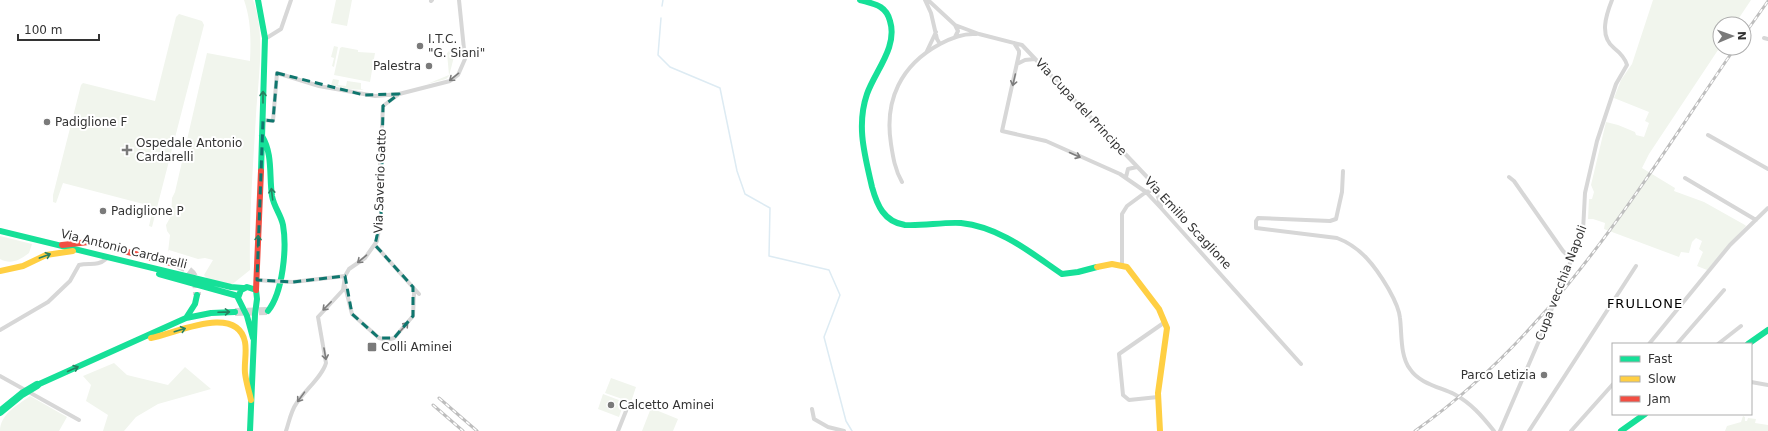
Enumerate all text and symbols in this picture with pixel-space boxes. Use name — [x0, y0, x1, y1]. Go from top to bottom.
scale bar — [18, 16, 99, 42]
north arrow — [1712, 16, 1752, 56]
text: 100 m — [24, 23, 62, 37]
text: N — [1735, 31, 1748, 41]
place label: I.T.C. "G. Siani" — [428, 32, 485, 60]
marker: I.T.C. "G. Siani" — [415, 41, 425, 51]
street label: Via Cupa del Principe — [1033, 56, 1129, 158]
place label: Palestra — [373, 59, 421, 73]
marker: Palestra — [424, 61, 434, 71]
one-way arrow — [449, 72, 459, 81]
one-way arrow — [1009, 73, 1017, 86]
one-way arrow — [259, 91, 267, 104]
place label: Padiglione F — [55, 115, 127, 129]
marker: Padiglione F — [42, 117, 52, 127]
street label: Via Saverio Gatto — [371, 128, 389, 234]
place label: Ospedale Antonio Cardarelli — [136, 136, 242, 164]
marker: Ospedale Antonio Cardarelli — [121, 144, 133, 156]
one-way arrow — [1069, 151, 1081, 159]
street label: Via Emilio Scaglione — [1142, 174, 1234, 272]
one-way arrow — [268, 188, 276, 201]
place label: Padiglione P — [111, 204, 184, 218]
marker: Padiglione P — [98, 206, 108, 216]
street label: Cupa vecchia Napoli — [1533, 223, 1589, 343]
street label: Via Antonio Cardarelli — [59, 226, 189, 272]
one-way arrow — [255, 235, 262, 248]
one-way arrow — [39, 251, 51, 259]
one-way arrow — [357, 254, 367, 263]
district label: FRULLONE — [1607, 296, 1683, 311]
one-way arrow — [322, 302, 332, 311]
one-way arrow — [217, 308, 230, 316]
one-way arrow — [399, 322, 408, 332]
one-way arrow — [173, 326, 186, 333]
place label: Colli Aminei — [381, 340, 452, 354]
marker: Colli Aminei — [366, 341, 378, 353]
legend — [1612, 343, 1752, 415]
one-way arrow — [321, 347, 329, 360]
text: Fast — [1648, 352, 1672, 366]
one-way arrow — [66, 365, 78, 372]
place label: Parco Letizia — [1461, 368, 1536, 382]
marker: Parco Letizia — [1539, 370, 1549, 380]
text: Slow — [1648, 372, 1676, 386]
one-way arrow — [297, 391, 305, 402]
text: Jam — [1647, 392, 1671, 406]
place label: Calcetto Aminei — [619, 398, 714, 412]
marker: Calcetto Aminei — [606, 400, 616, 410]

